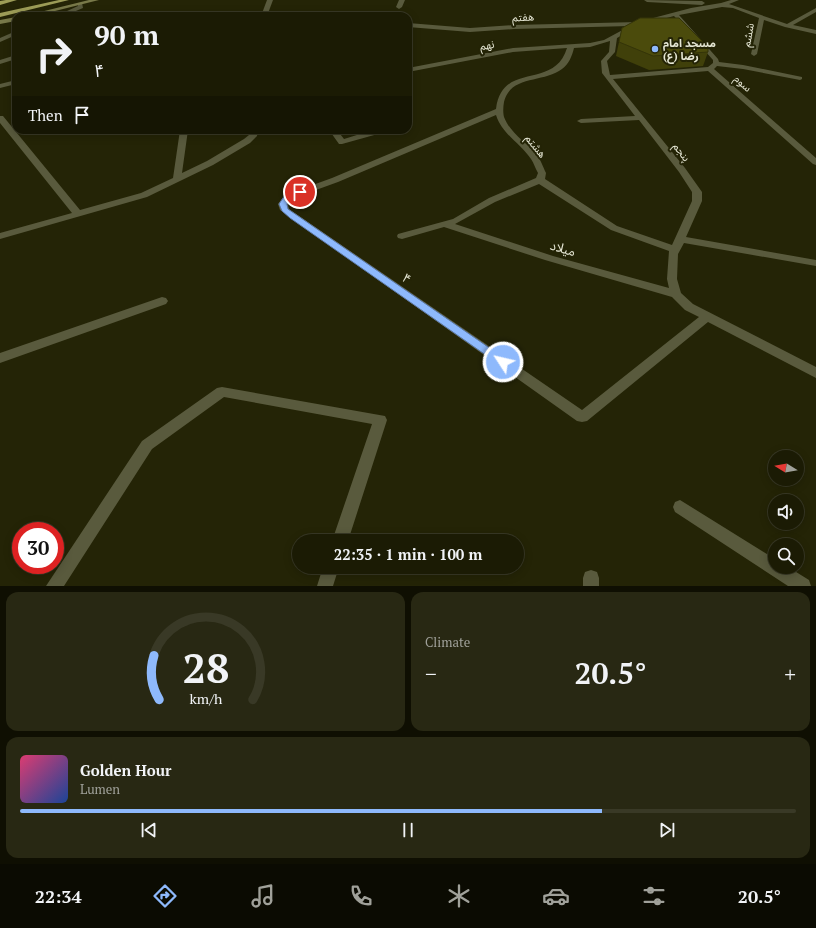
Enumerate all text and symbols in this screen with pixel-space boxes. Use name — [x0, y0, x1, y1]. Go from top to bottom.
street label: هفتم — [512, 9, 534, 27]
text: 90 m — [94, 16, 159, 53]
street label: ششم — [739, 22, 759, 48]
icon: right — [28, 28, 80, 80]
place label: مسجد امام رضا (ع) — [663, 36, 716, 64]
street label: نهم — [478, 37, 496, 55]
marker: مسجد امام رضا (ع) — [650, 44, 660, 54]
text: ۴ — [94, 58, 104, 82]
street label: سوم — [731, 71, 755, 96]
icon: arrive — [71, 104, 93, 126]
text: Then — [28, 105, 63, 125]
street label: هشتم — [521, 132, 550, 162]
street label: پنجم — [669, 140, 694, 166]
pin — [283, 175, 317, 209]
icon: arrive — [289, 181, 311, 203]
street label: میلاد — [548, 236, 578, 260]
street label: ۴ — [399, 268, 415, 288]
position arrow — [482, 341, 524, 383]
north arrow — [768, 450, 804, 486]
map controls — [768, 450, 804, 574]
button: sound — [768, 494, 804, 530]
speed limit sign: 30 — [12, 522, 64, 574]
button: search — [768, 538, 804, 574]
text: 22:35 · 1 min · 100 m — [334, 544, 482, 564]
text: Climate — [425, 633, 470, 651]
text: 28 — [182, 639, 229, 694]
text: 20.5° — [574, 653, 647, 693]
text: − — [425, 659, 437, 688]
text: + — [784, 659, 796, 688]
text: km/h — [189, 688, 223, 707]
text: Golden Hour — [80, 760, 172, 780]
text: Lumen — [80, 780, 120, 798]
icon: previous — [138, 819, 160, 841]
icon: pause — [397, 819, 419, 841]
icon: next — [656, 819, 678, 841]
icon: directions — [151, 882, 179, 910]
icon: music — [249, 882, 277, 910]
icon: phone — [347, 882, 375, 910]
icon: climate — [445, 882, 473, 910]
icon: car — [542, 882, 570, 910]
icon: filters — [640, 882, 668, 910]
text: 22:34 — [35, 884, 82, 908]
text: 20.5° — [738, 884, 781, 908]

